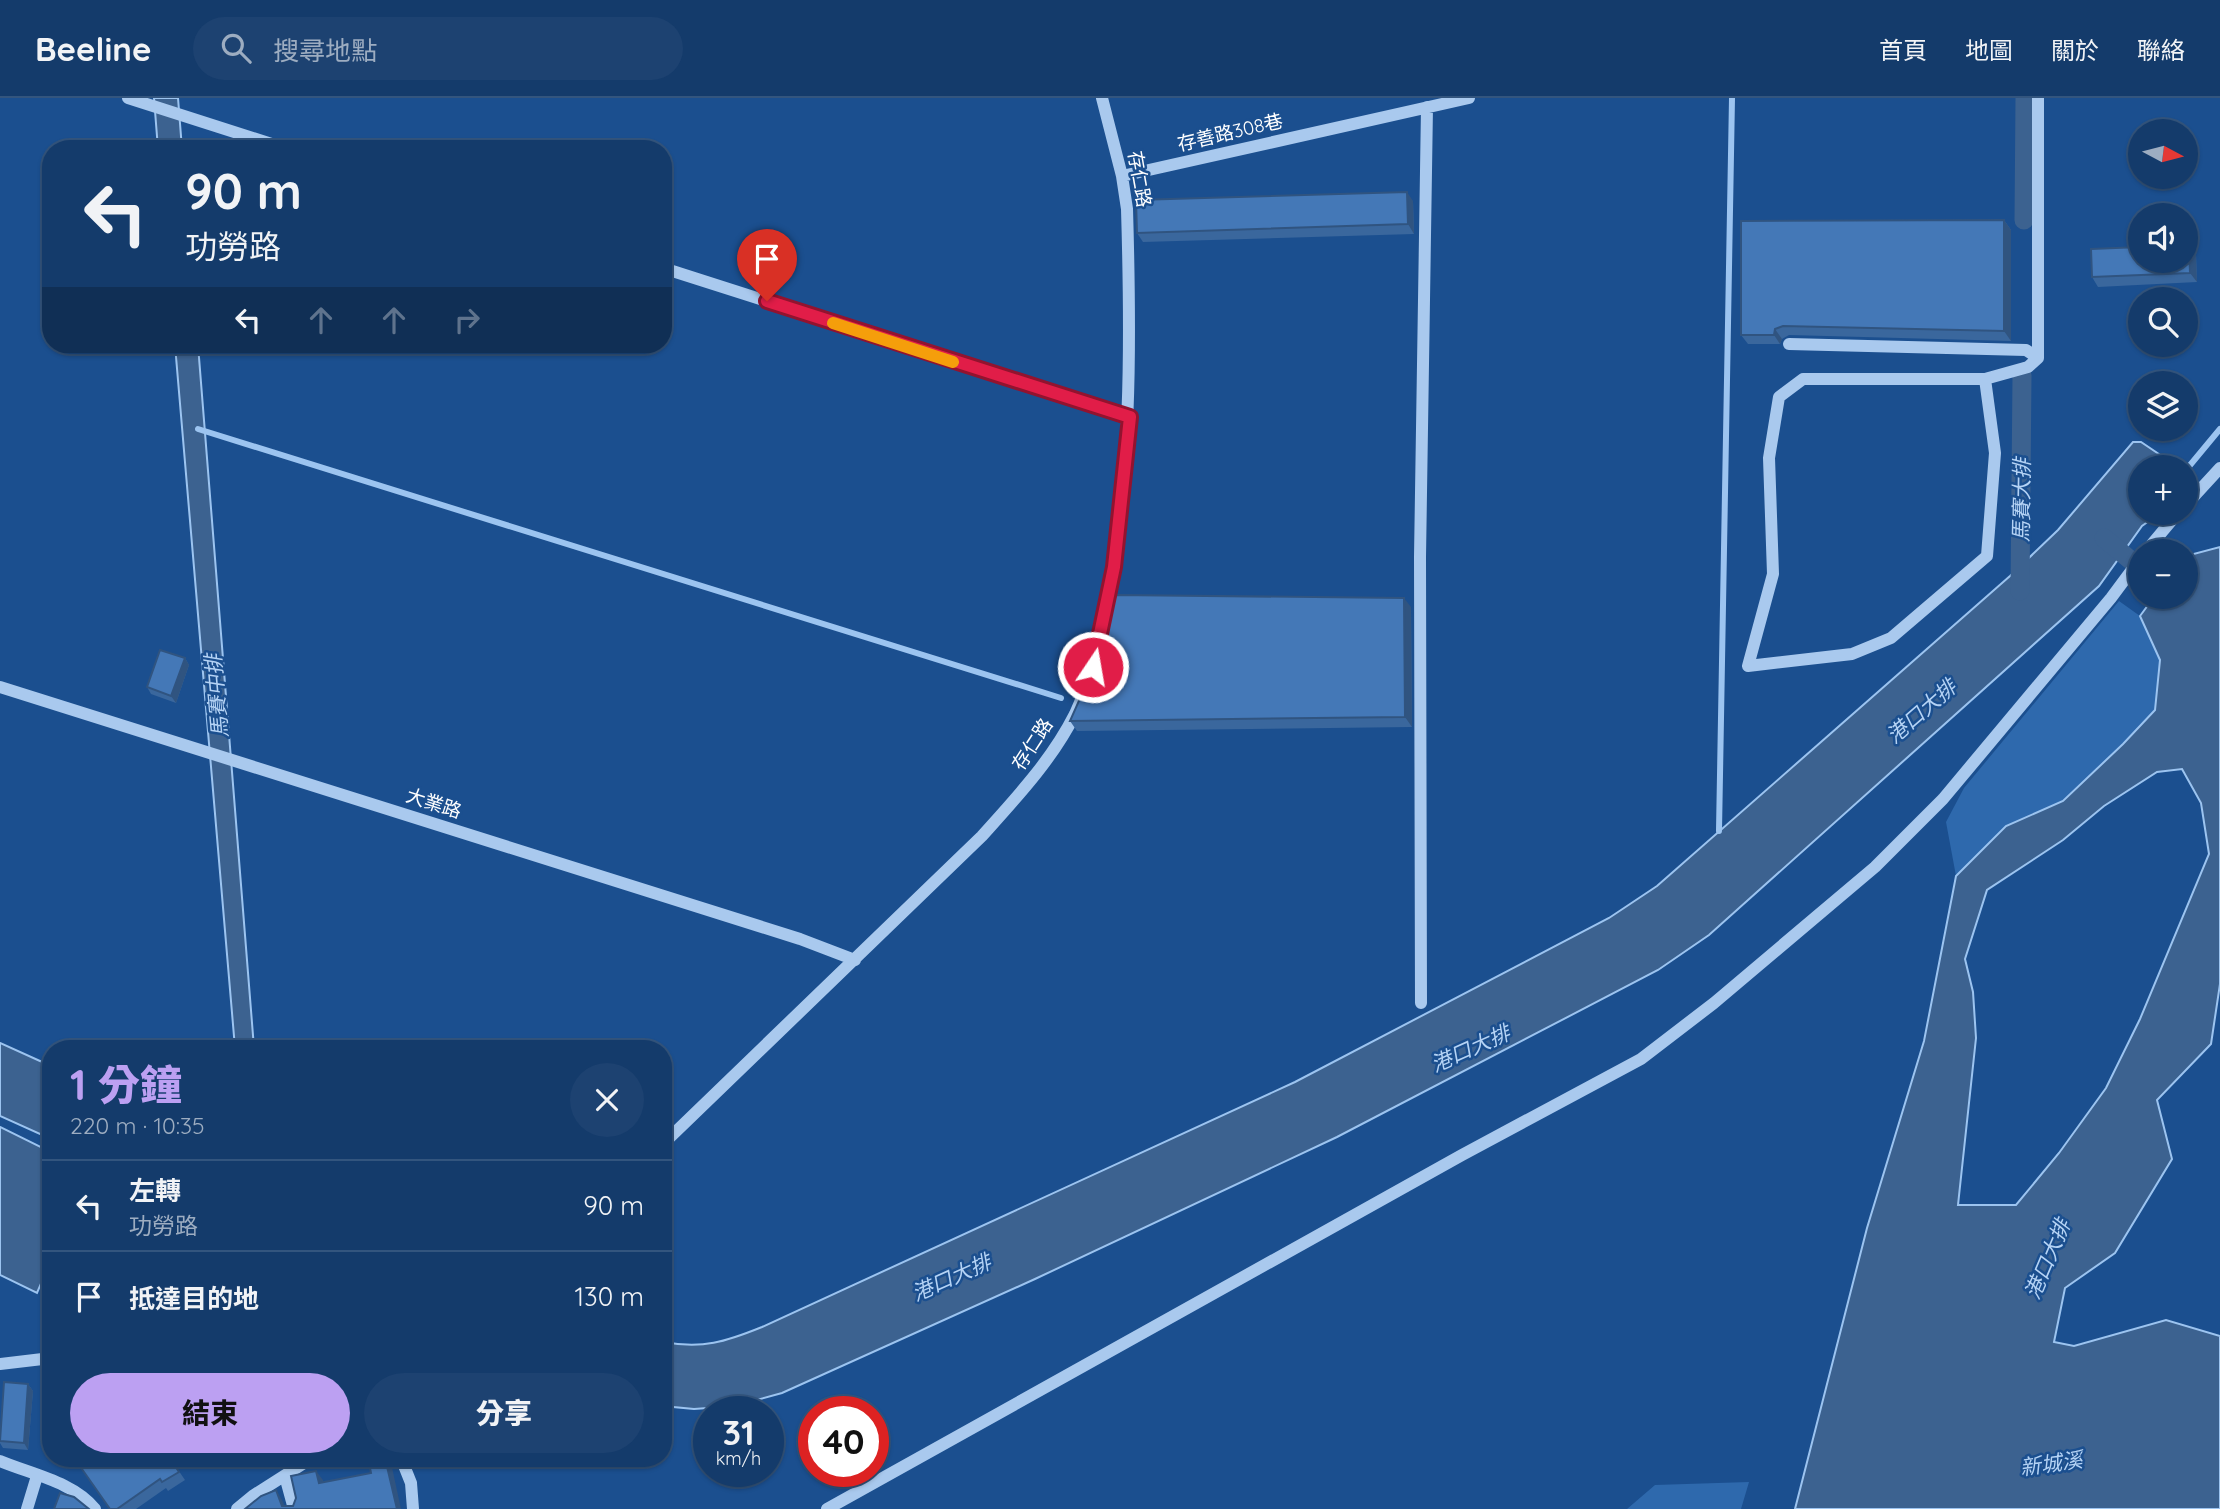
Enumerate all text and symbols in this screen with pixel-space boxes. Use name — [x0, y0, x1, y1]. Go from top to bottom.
search box — [193, 17, 683, 80]
text: Beeline — [35, 28, 151, 69]
icon: search — [217, 29, 255, 67]
text: 搜尋地點 — [273, 34, 377, 67]
text: 首頁 — [1879, 35, 1927, 65]
text: 地圖 — [1965, 35, 2013, 65]
text: 關於 — [2051, 35, 2099, 65]
text: 聯絡 — [2137, 35, 2185, 65]
street label: 存善路308巷 — [1175, 108, 1285, 156]
north arrow — [2128, 119, 2198, 189]
map controls — [2128, 119, 2198, 609]
street label: 存仁路 — [1123, 149, 1157, 209]
text: 90 m — [185, 160, 302, 221]
icon: left — [70, 168, 161, 259]
button: sound — [2128, 203, 2198, 273]
text: 功勞路 — [185, 226, 281, 266]
pin — [737, 229, 797, 301]
icon: arrive — [748, 240, 786, 278]
button: search — [2128, 287, 2198, 357]
icon: left — [229, 301, 267, 339]
icon: ahead — [302, 301, 340, 339]
icon: ahead — [375, 301, 413, 339]
icon: right — [448, 301, 486, 339]
button: layers — [2128, 371, 2198, 441]
water label: 馬賽大排 — [2007, 455, 2035, 542]
button: + — [2128, 455, 2198, 525]
button: − — [2128, 539, 2198, 609]
position arrow — [1056, 630, 1130, 704]
water label: 馬賽中排 — [199, 650, 233, 739]
water label: 港口大排 — [1881, 672, 1963, 748]
street label: 存仁路 — [1006, 714, 1058, 774]
street label: 大業路 — [403, 783, 465, 823]
water label: 港口大排 — [1426, 1018, 1516, 1077]
text: 1 分鐘 — [70, 1058, 182, 1111]
button: close — [570, 1063, 644, 1137]
text: 220 m · 10:35 — [70, 1111, 205, 1140]
text: 左轉 — [129, 1174, 181, 1207]
icon: left — [70, 1187, 108, 1225]
text: 90 m — [583, 1189, 644, 1222]
text: 功勞路 — [129, 1211, 198, 1240]
water label: 港口大排 — [2019, 1212, 2077, 1303]
water label: 港口大排 — [907, 1247, 997, 1306]
icon: arrive — [70, 1278, 108, 1316]
text: 130 m — [574, 1280, 644, 1313]
text: 抵達目的地 — [129, 1282, 259, 1315]
button: 結束 — [70, 1373, 350, 1453]
button: 分享 — [364, 1373, 644, 1453]
speed limit sign: 40 — [798, 1396, 889, 1487]
text: 31 — [722, 1410, 755, 1454]
water label: 新城溪 — [2018, 1445, 2087, 1480]
text: km/h — [716, 1447, 761, 1470]

